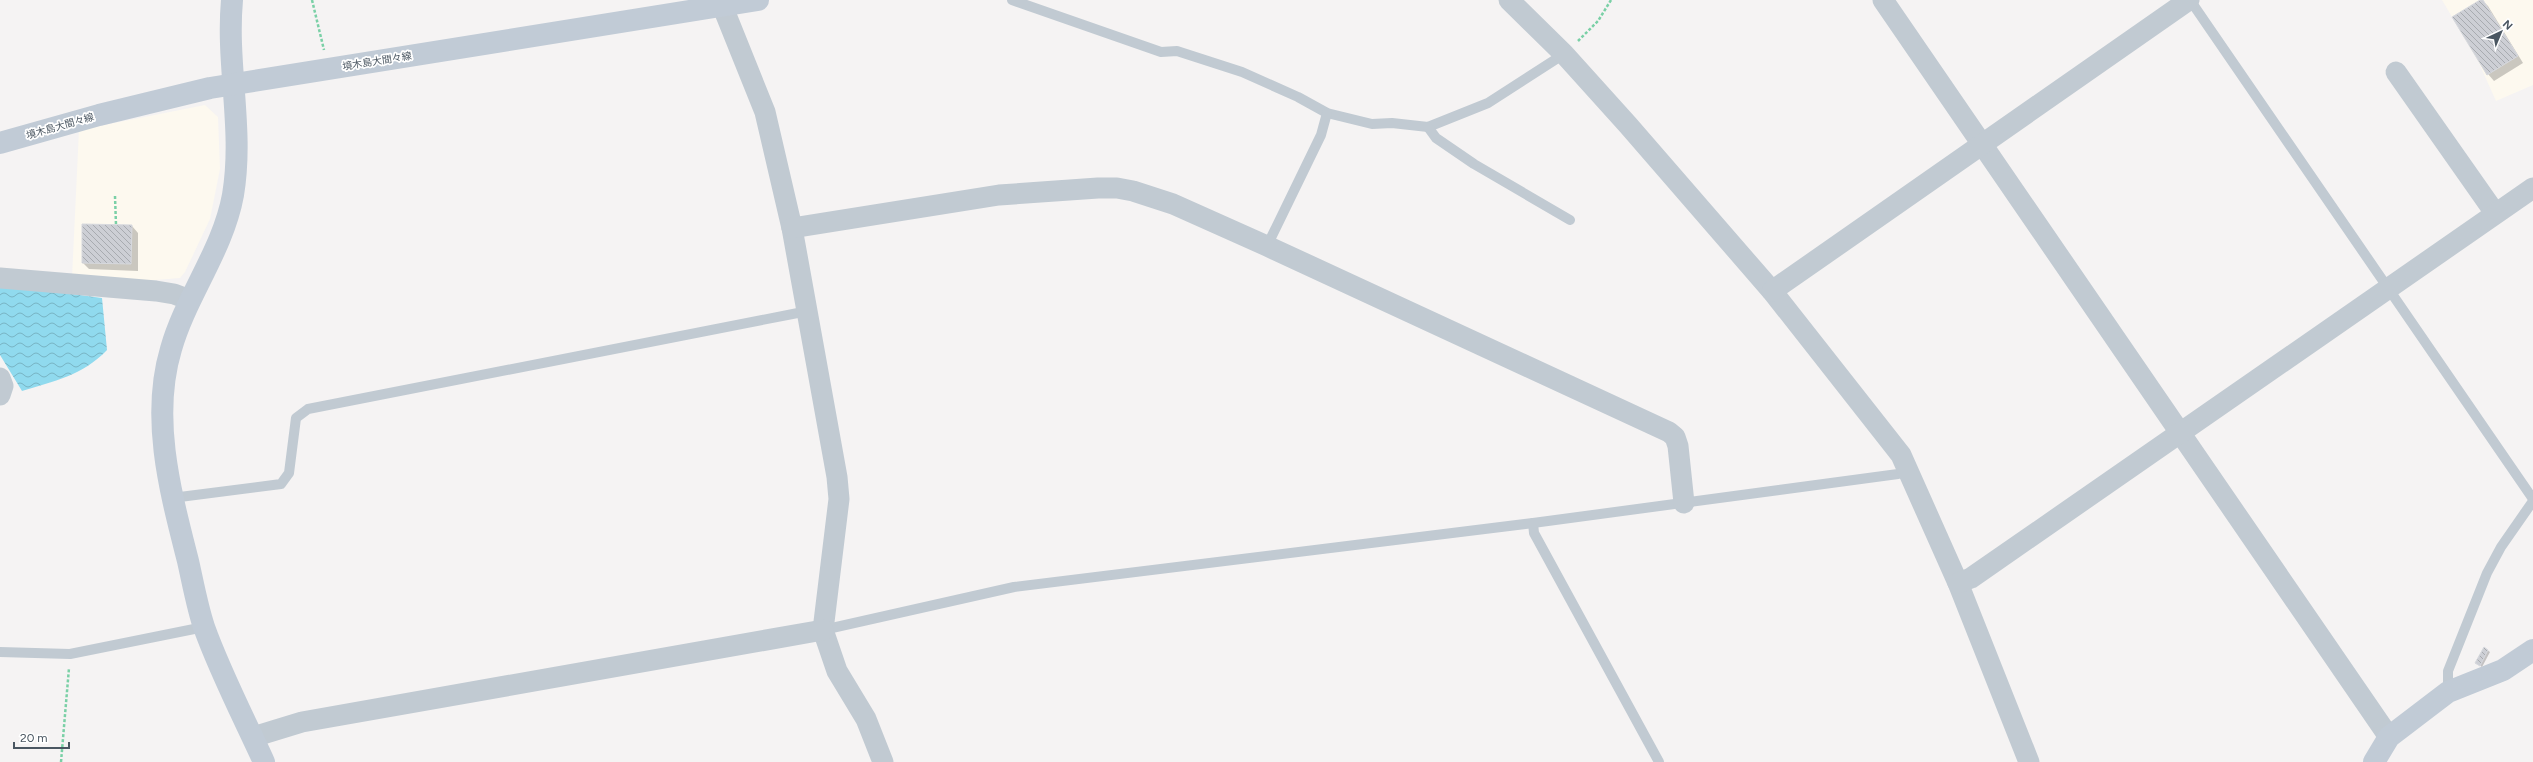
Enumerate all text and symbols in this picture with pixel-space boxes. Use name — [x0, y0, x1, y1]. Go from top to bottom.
north arrow — [2481, 12, 2521, 52]
text: N — [2500, 18, 2515, 33]
street label: 境木島大間々線 — [341, 49, 413, 73]
street label: 境木島大間々線 — [25, 110, 95, 142]
scale bar — [14, 724, 69, 750]
text: 20 m — [20, 731, 48, 745]

